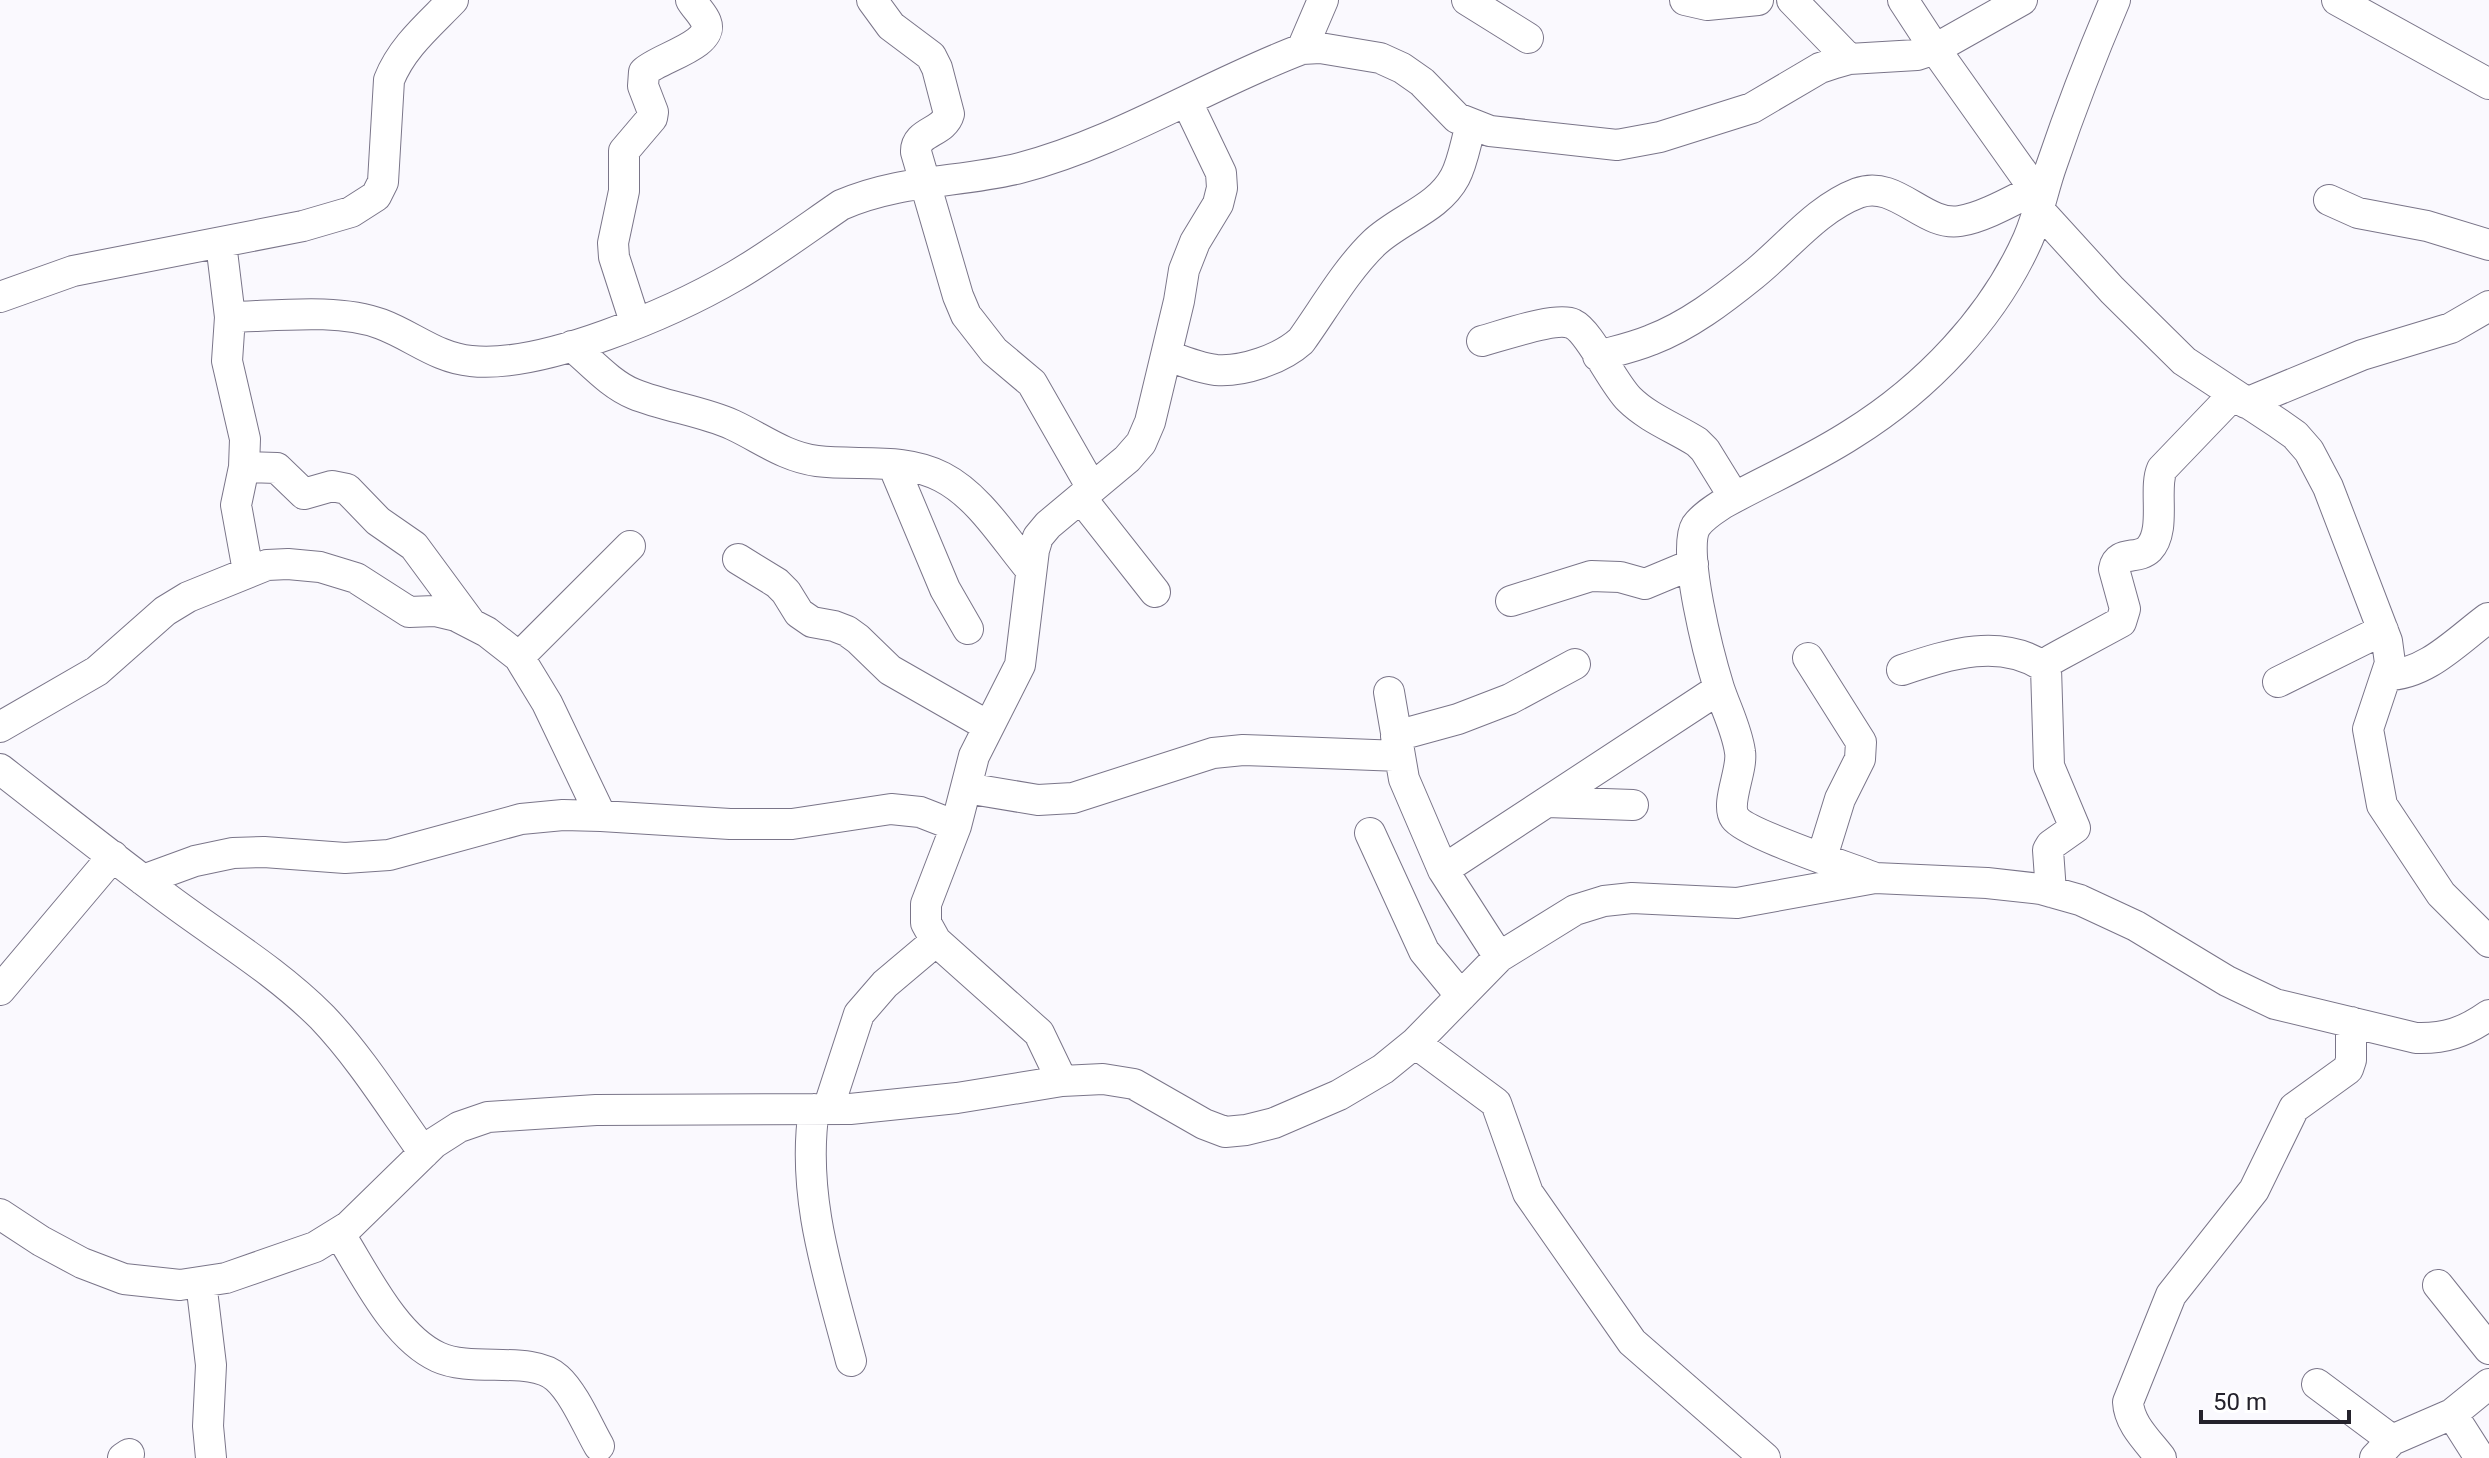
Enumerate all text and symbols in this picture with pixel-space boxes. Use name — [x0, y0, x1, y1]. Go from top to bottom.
scale bar — [2201, 1374, 2349, 1424]
text: 50 m — [2213, 1388, 2267, 1416]

